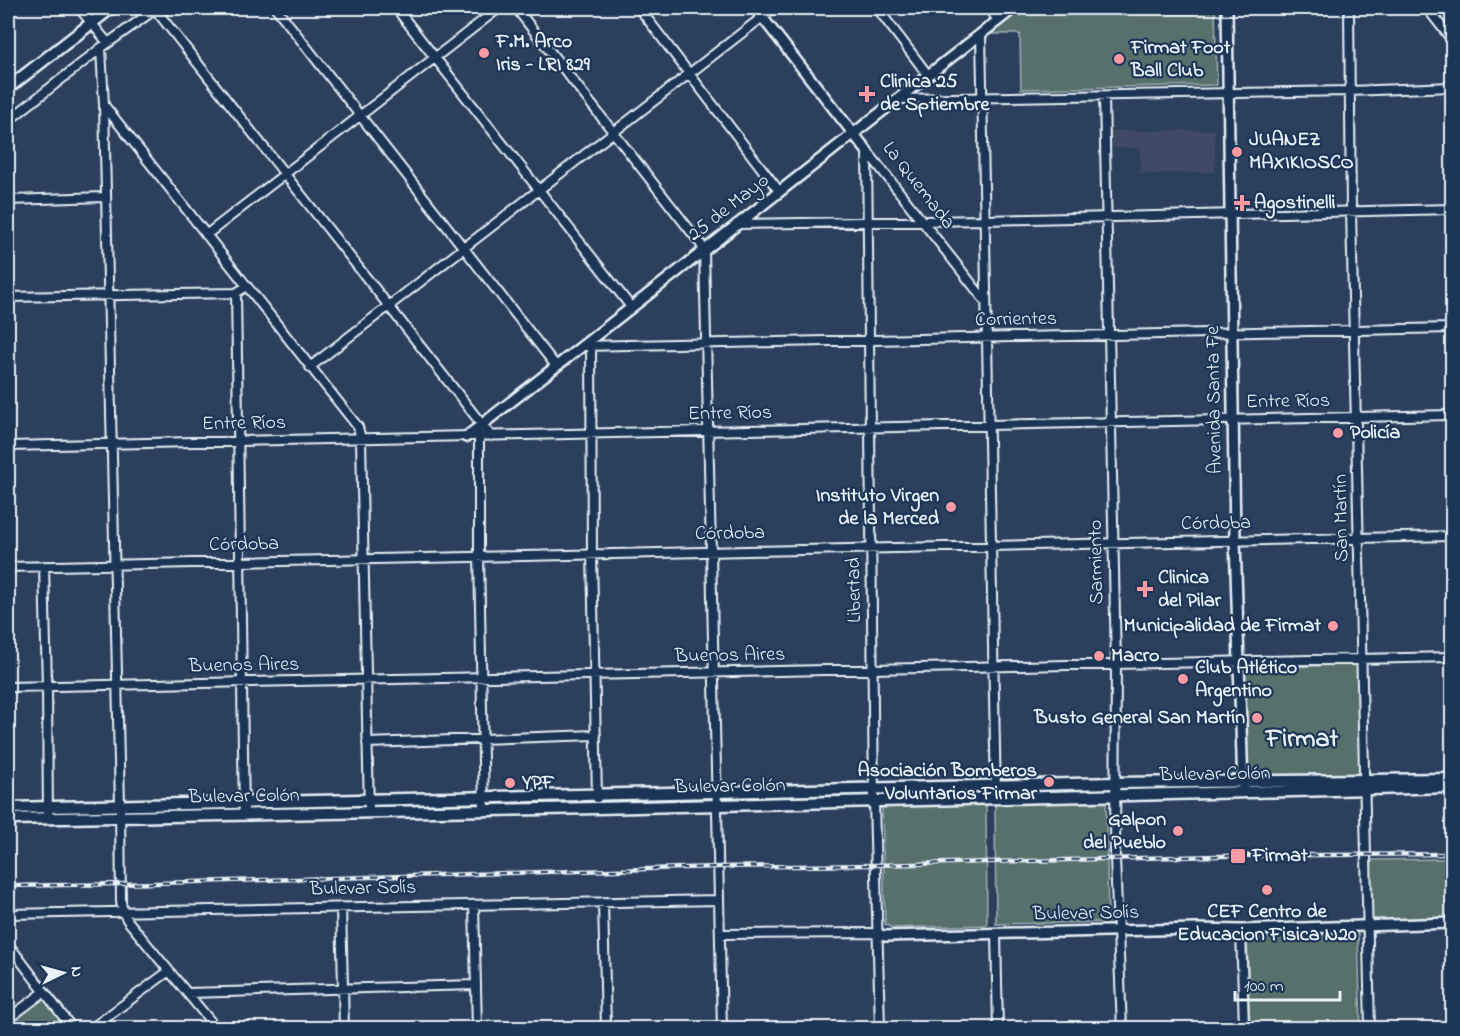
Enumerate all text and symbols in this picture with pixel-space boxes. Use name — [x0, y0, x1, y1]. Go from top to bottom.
place label: F.M. Arco Iris - LRI 829 — [495, 28, 591, 80]
place label: Firmat Foot Ball Club — [1130, 34, 1231, 86]
marker: F.M. Arco Iris - LRI 829 — [477, 46, 491, 60]
marker: Firmat Foot Ball Club — [1112, 52, 1126, 66]
place label: Clinica 25 de Sptiembre — [880, 68, 990, 120]
marker: Clinica 25 de Sptiembre — [858, 85, 876, 103]
place label: JUANEZ MAXIKIOSCO — [1249, 126, 1354, 178]
street label: La Quemada — [874, 136, 962, 236]
marker: JUANEZ MAXIKIOSCO — [1230, 145, 1244, 159]
street label: 25 de Mayo — [682, 167, 776, 249]
place label: Agostinelli — [1254, 189, 1336, 219]
marker: Agostinelli — [1235, 196, 1249, 210]
street label: Corrientes — [975, 305, 1057, 335]
street label: Avenida Santa Fe — [1199, 326, 1231, 474]
street label: Entre Ríos — [1246, 387, 1330, 417]
street label: Entre Ríos — [688, 399, 772, 429]
street label: Entre Ríos — [202, 409, 286, 439]
place label: Policía — [1350, 419, 1401, 448]
marker: Policía — [1331, 426, 1345, 440]
street label: San Martín — [1327, 474, 1357, 562]
place label: Instituto Virgen de la Merced — [816, 482, 940, 534]
marker: Instituto Virgen de la Merced — [944, 500, 958, 514]
street label: Córdoba — [1181, 509, 1251, 539]
street label: Córdoba — [695, 519, 765, 549]
street label: Sarmiento — [1082, 519, 1112, 605]
street label: Córdoba — [209, 530, 279, 560]
street label: Libertad — [840, 557, 870, 623]
place label: Clinica del Pilar — [1158, 564, 1222, 616]
marker: Clinica del Pilar — [1136, 580, 1154, 598]
place label: Municipalidad de Firmat — [1124, 612, 1321, 641]
marker: Municipalidad de Firmat — [1326, 619, 1340, 633]
street label: Buenos Aires — [674, 641, 785, 671]
place label: Macro — [1111, 642, 1159, 671]
marker: Macro — [1092, 649, 1106, 663]
street label: Buenos Aires — [188, 651, 299, 681]
place label: Club Atlético Argentino — [1195, 654, 1297, 707]
marker: Club Atlético Argentino — [1176, 672, 1190, 686]
place label: Busto General San Martín — [1033, 704, 1245, 733]
marker: Busto General San Martín — [1250, 711, 1264, 725]
district label: Firmat — [1264, 721, 1339, 759]
place label: Asociación Bomberos Voluntarios Firmar — [857, 757, 1038, 809]
street label: Bulevar Colón — [1158, 760, 1271, 790]
place label: YPF — [521, 769, 555, 798]
street label: Bulevar Colón — [673, 772, 786, 802]
marker: Asociación Bomberos Voluntarios Firmar — [1042, 775, 1056, 789]
marker: YPF — [503, 776, 517, 790]
street label: Bulevar Colón — [187, 782, 300, 812]
place label: Galpon del Pueblo — [1083, 806, 1166, 858]
marker: Galpon del Pueblo — [1171, 824, 1185, 838]
place label: Firmat — [1251, 842, 1308, 871]
marker: Firmat — [1229, 847, 1247, 865]
street label: Bulevar Solís — [308, 874, 417, 904]
marker: CEF Centro de Educacion Fisica N20 — [1260, 883, 1274, 897]
place label: CEF Centro de Educacion Fisica N20 — [1177, 898, 1357, 950]
street label: Bulevar Solís — [1031, 899, 1140, 929]
north arrow — [33, 943, 93, 1003]
scale bar — [1235, 964, 1340, 1002]
text: N — [64, 965, 88, 978]
text: 100 m — [1244, 974, 1284, 1000]

